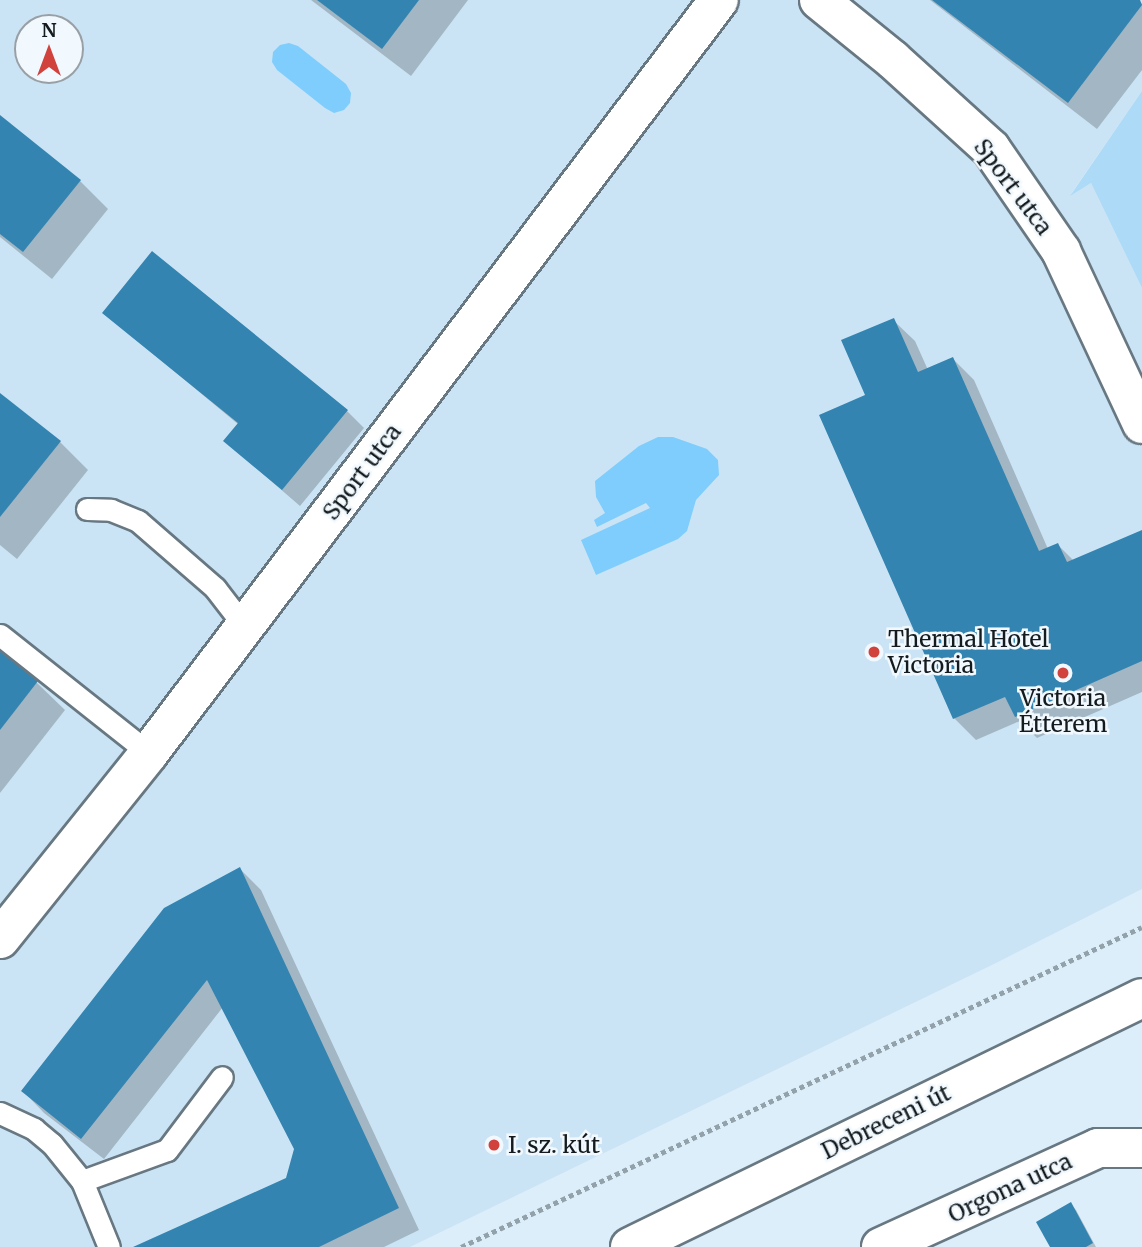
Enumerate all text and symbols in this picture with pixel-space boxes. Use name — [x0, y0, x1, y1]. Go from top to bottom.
north arrow — [14, 14, 84, 84]
text: N — [41, 18, 57, 42]
street label: Sport utca — [968, 134, 1058, 240]
street label: Sport utca — [317, 419, 407, 525]
place label: Thermal Hotel Victoria — [888, 625, 1049, 679]
marker: Thermal Hotel Victoria — [866, 644, 882, 660]
marker: Victoria Étterem — [1055, 665, 1071, 681]
place label: Victoria Étterem — [1019, 684, 1107, 738]
street label: Debreceni út — [817, 1079, 955, 1165]
place label: I. sz. kút — [508, 1131, 600, 1159]
marker: I. sz. kút — [486, 1137, 502, 1153]
street label: Orgona utca — [944, 1147, 1076, 1229]

